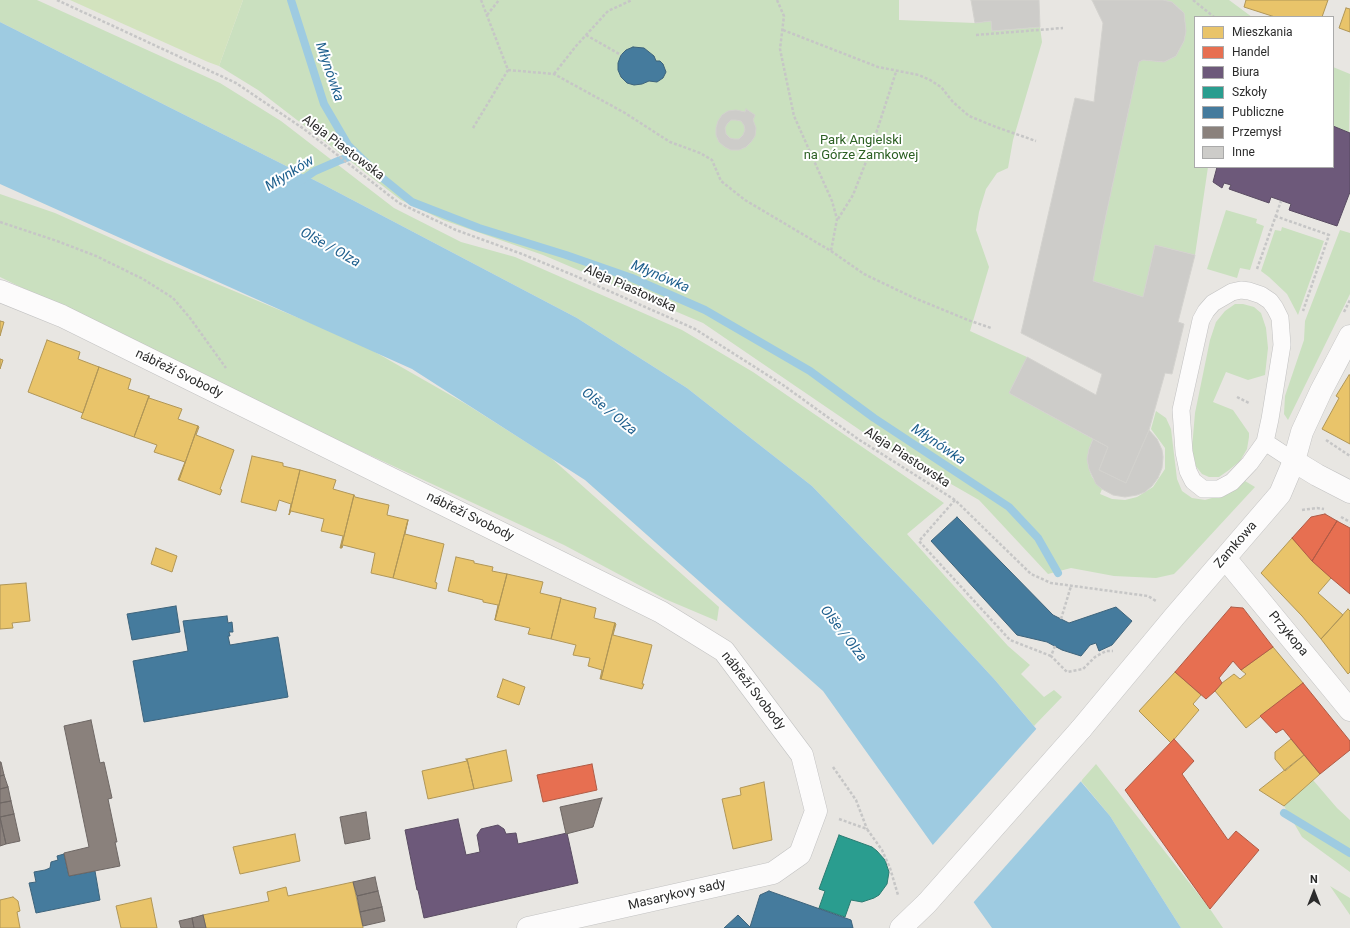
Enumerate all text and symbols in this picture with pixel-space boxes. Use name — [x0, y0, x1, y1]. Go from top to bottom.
legend — [1194, 16, 1334, 168]
text: Mieszkania — [1232, 25, 1293, 39]
water label: Młynówka — [311, 40, 347, 104]
text: Handel — [1232, 45, 1270, 59]
text: Biura — [1232, 65, 1259, 79]
text: Szkoły — [1232, 85, 1267, 99]
text: Publiczne — [1232, 105, 1284, 119]
street label: Aleja Piastowska — [299, 112, 387, 184]
text: Przemysł — [1232, 125, 1282, 139]
park label: Park Angielski na Górze Zamkowej — [804, 133, 918, 164]
text: Inne — [1232, 145, 1255, 159]
water label: Młynków — [263, 152, 317, 196]
water label: Olše / Olza — [297, 225, 363, 271]
water label: Młynówka — [628, 257, 692, 297]
street label: Aleja Piastowska — [582, 262, 678, 316]
street label: nábřeží Svobody — [133, 346, 225, 402]
water label: Olše / Olza — [578, 385, 640, 439]
water label: Młynówka — [908, 421, 968, 469]
street label: Aleja Piastowska — [861, 425, 953, 491]
street label: nábřeží Svobody — [424, 489, 516, 545]
street label: Zamkowa — [1211, 518, 1261, 572]
water label: Olše / Olza — [816, 603, 870, 665]
street label: Przykopa — [1265, 608, 1311, 660]
street label: nábřeží Svobody — [718, 649, 788, 733]
north arrow — [1294, 872, 1334, 912]
text: N — [1310, 873, 1318, 886]
street label: Masarykovy sady — [627, 876, 727, 914]

